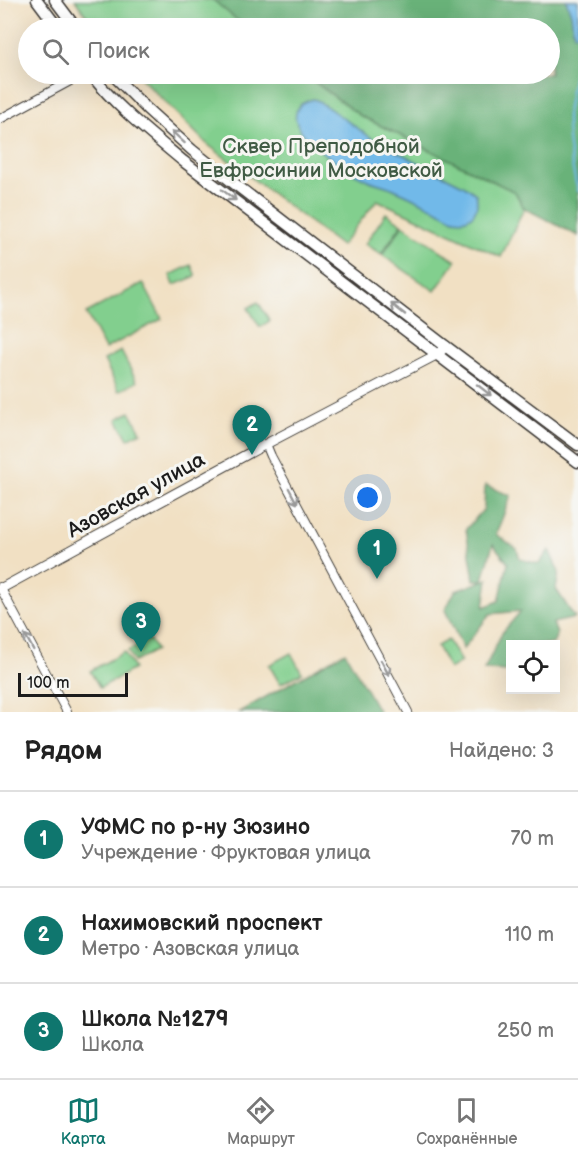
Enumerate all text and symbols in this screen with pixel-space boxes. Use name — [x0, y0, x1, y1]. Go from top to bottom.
search box — [18, 18, 560, 84]
icon: search — [39, 35, 72, 68]
text: Поиск — [87, 38, 150, 65]
one-way arrow — [171, 130, 186, 144]
park label: Сквер Преподобной Евфросинии Московской — [199, 134, 443, 183]
one-way arrow — [220, 189, 236, 202]
one-way arrow — [390, 303, 406, 316]
one-way arrow — [476, 383, 492, 396]
pin: 2 — [232, 406, 272, 455]
street label: Азовская улица — [62, 447, 210, 544]
your location — [353, 483, 382, 512]
one-way arrow — [287, 487, 299, 504]
pin: 1 — [358, 530, 397, 579]
pin: 3 — [122, 602, 160, 652]
one-way arrow — [23, 634, 35, 651]
map controls — [506, 640, 560, 694]
button: locate — [506, 640, 560, 694]
one-way arrow — [379, 659, 391, 676]
scale bar — [18, 670, 128, 698]
text: 100 m — [27, 674, 70, 693]
text: Рядом — [24, 736, 102, 767]
text: Найдено: 3 — [449, 739, 554, 763]
text: УФМС по р-ну Зюзино — [81, 814, 310, 841]
text: 1 — [39, 827, 48, 851]
text: 70 m — [510, 827, 554, 851]
text: Учреждение · Фруктовая улица — [81, 841, 371, 865]
text: Нахимовский проспект — [81, 910, 322, 937]
text: 2 — [38, 923, 49, 947]
text: 110 m — [505, 923, 554, 947]
text: Метро · Азовская улица — [81, 937, 299, 961]
text: Школа №1279 — [81, 1006, 229, 1033]
text: 3 — [38, 1019, 49, 1043]
text: 250 m — [497, 1019, 554, 1043]
text: Школа — [81, 1033, 144, 1057]
tab: Карта — [61, 1094, 106, 1149]
tab: Маршрут — [227, 1094, 295, 1149]
tab: Сохранённые — [416, 1094, 517, 1149]

